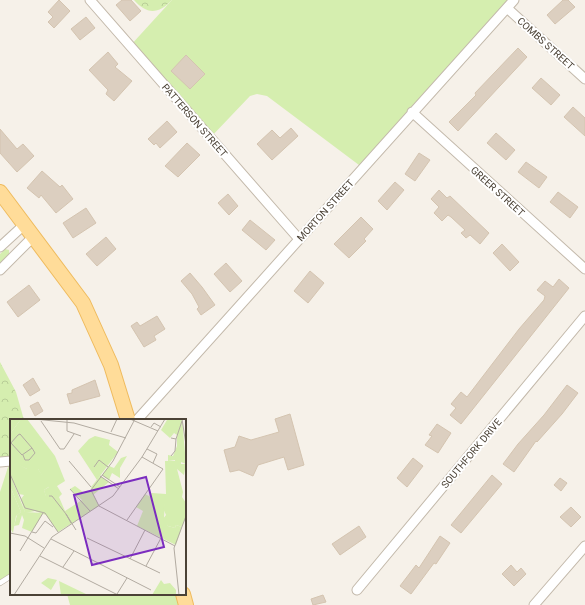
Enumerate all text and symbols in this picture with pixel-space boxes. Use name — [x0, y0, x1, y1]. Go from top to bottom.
street label: COMBS STREET — [515, 15, 576, 72]
street label: PATTERSON STREET — [160, 82, 229, 159]
street label: GREER STREET — [469, 164, 527, 218]
street label: MORTON STREET — [295, 177, 356, 243]
street label: SOUTHFORK DRIVE — [439, 416, 504, 490]
inset map — [10, 419, 186, 595]

